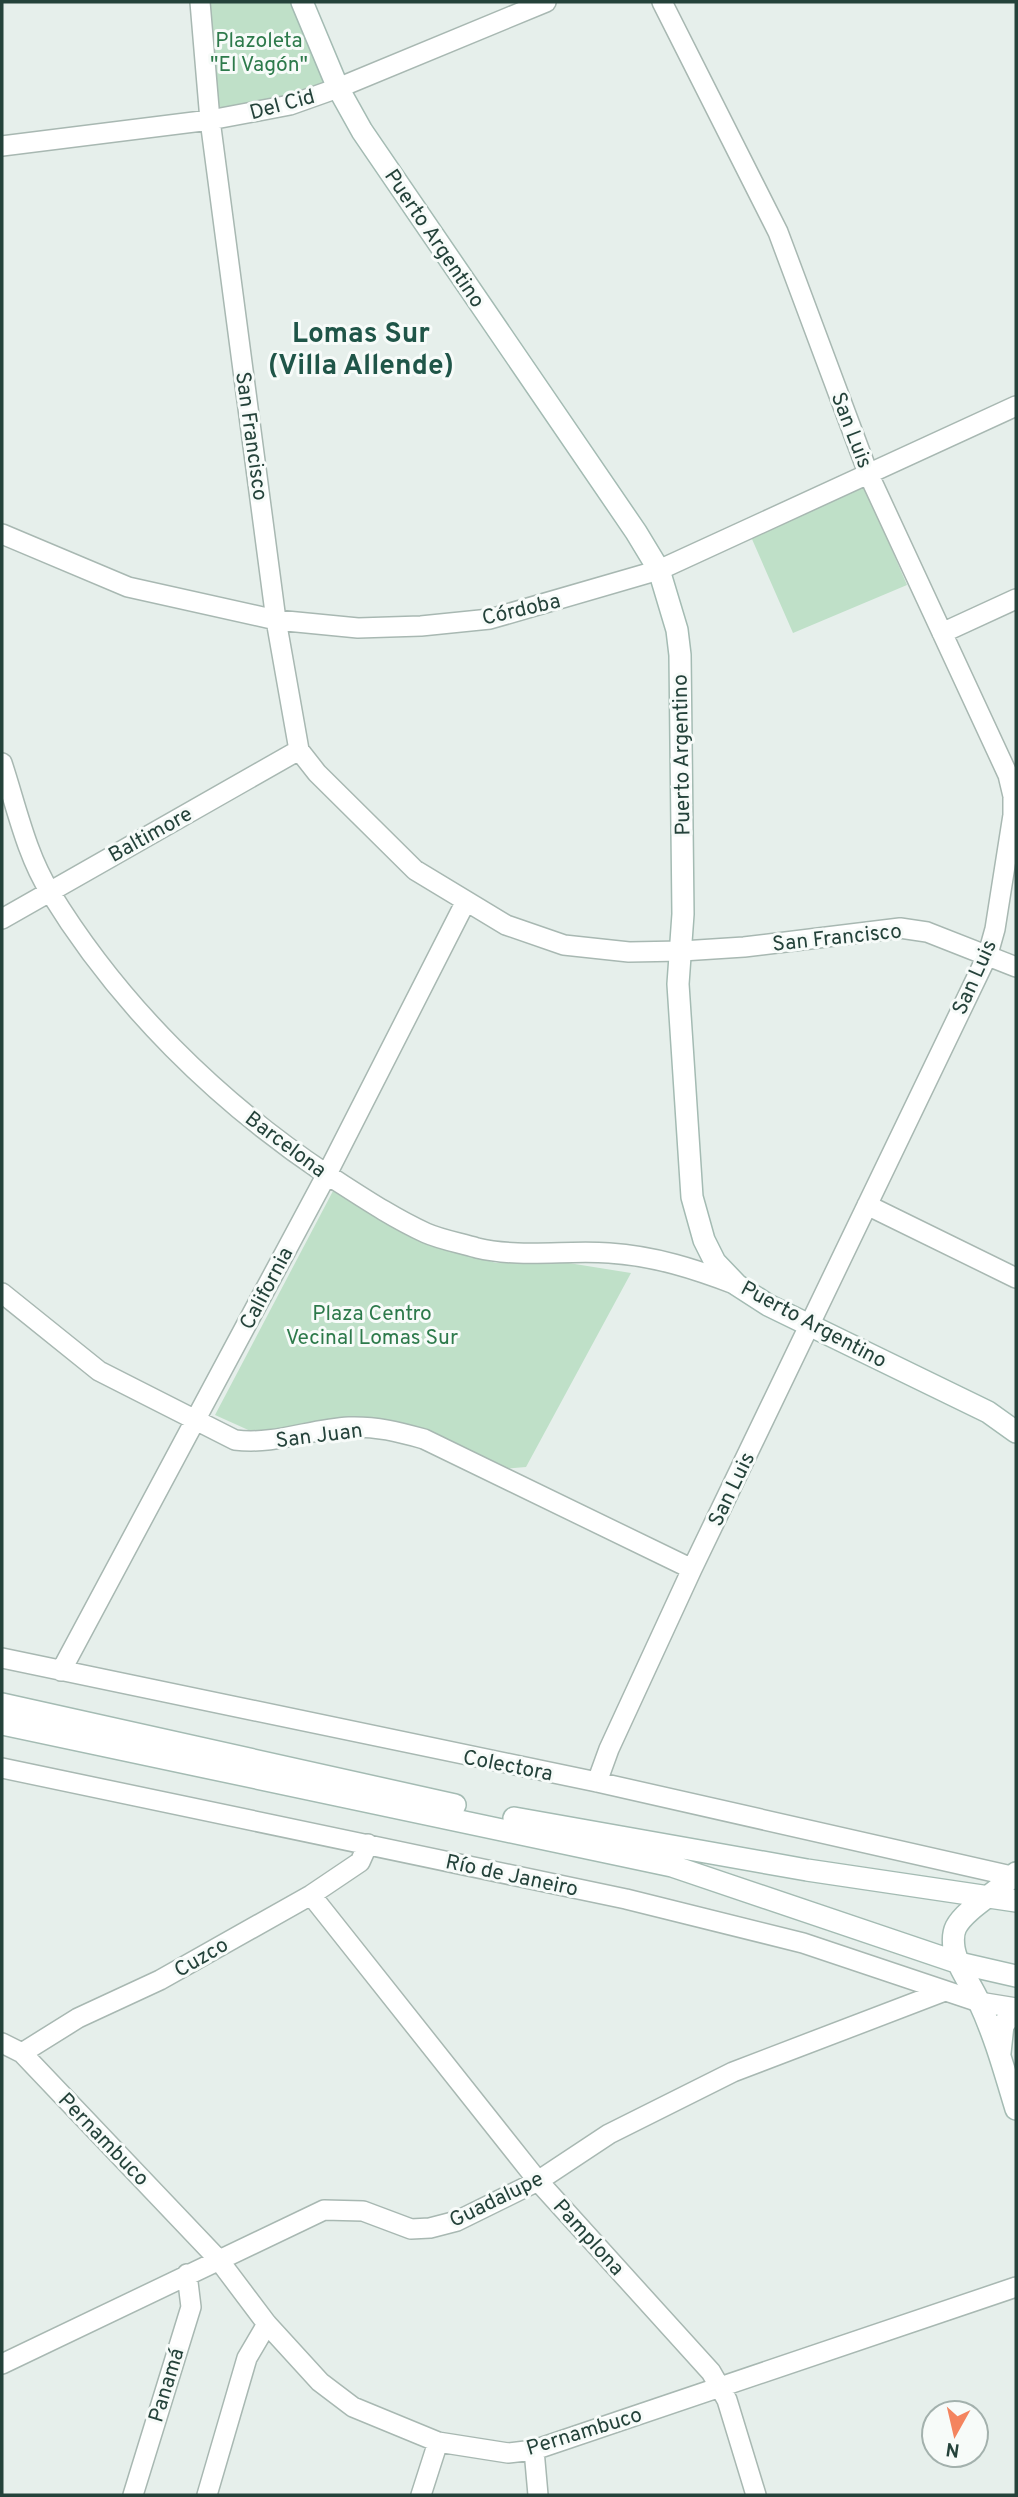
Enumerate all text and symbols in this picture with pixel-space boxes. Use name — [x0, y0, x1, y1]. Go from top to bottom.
park label: Plazoleta "El Vagón" — [210, 28, 308, 79]
street label: Del Cid — [247, 84, 318, 127]
street label: Puerto Argentino — [377, 164, 490, 313]
district label: Lomas Sur (Villa Allende) — [268, 317, 454, 385]
street label: San Francisco — [228, 370, 273, 502]
street label: San Luis — [824, 389, 877, 472]
street label: Córdoba — [479, 588, 563, 633]
street label: Puerto Argentino — [668, 674, 697, 836]
street label: Baltimore — [104, 801, 198, 869]
street label: San Francisco — [771, 918, 903, 959]
street label: San Luis — [947, 936, 1004, 1019]
street label: Barcelona — [239, 1106, 331, 1185]
street label: California — [234, 1243, 300, 1335]
street label: Puerto Argentino — [736, 1275, 891, 1375]
park label: Plaza Centro Vecinal Lomas Sur — [286, 1301, 458, 1352]
street label: San Juan — [274, 1418, 364, 1455]
street label: San Luis — [703, 1448, 762, 1531]
street label: Colectora — [460, 1745, 555, 1788]
street label: Río de Janeiro — [443, 1849, 580, 1904]
street label: Cuzco — [170, 1932, 234, 1985]
street label: Pernambuco — [52, 2088, 154, 2193]
street label: Guadalupe — [445, 2166, 548, 2235]
street label: Pamplona — [546, 2194, 629, 2282]
street label: Panamá — [143, 2345, 191, 2426]
north arrow — [920, 2399, 990, 2469]
street label: Pernambuco — [523, 2402, 646, 2463]
text: N — [944, 2436, 961, 2462]

